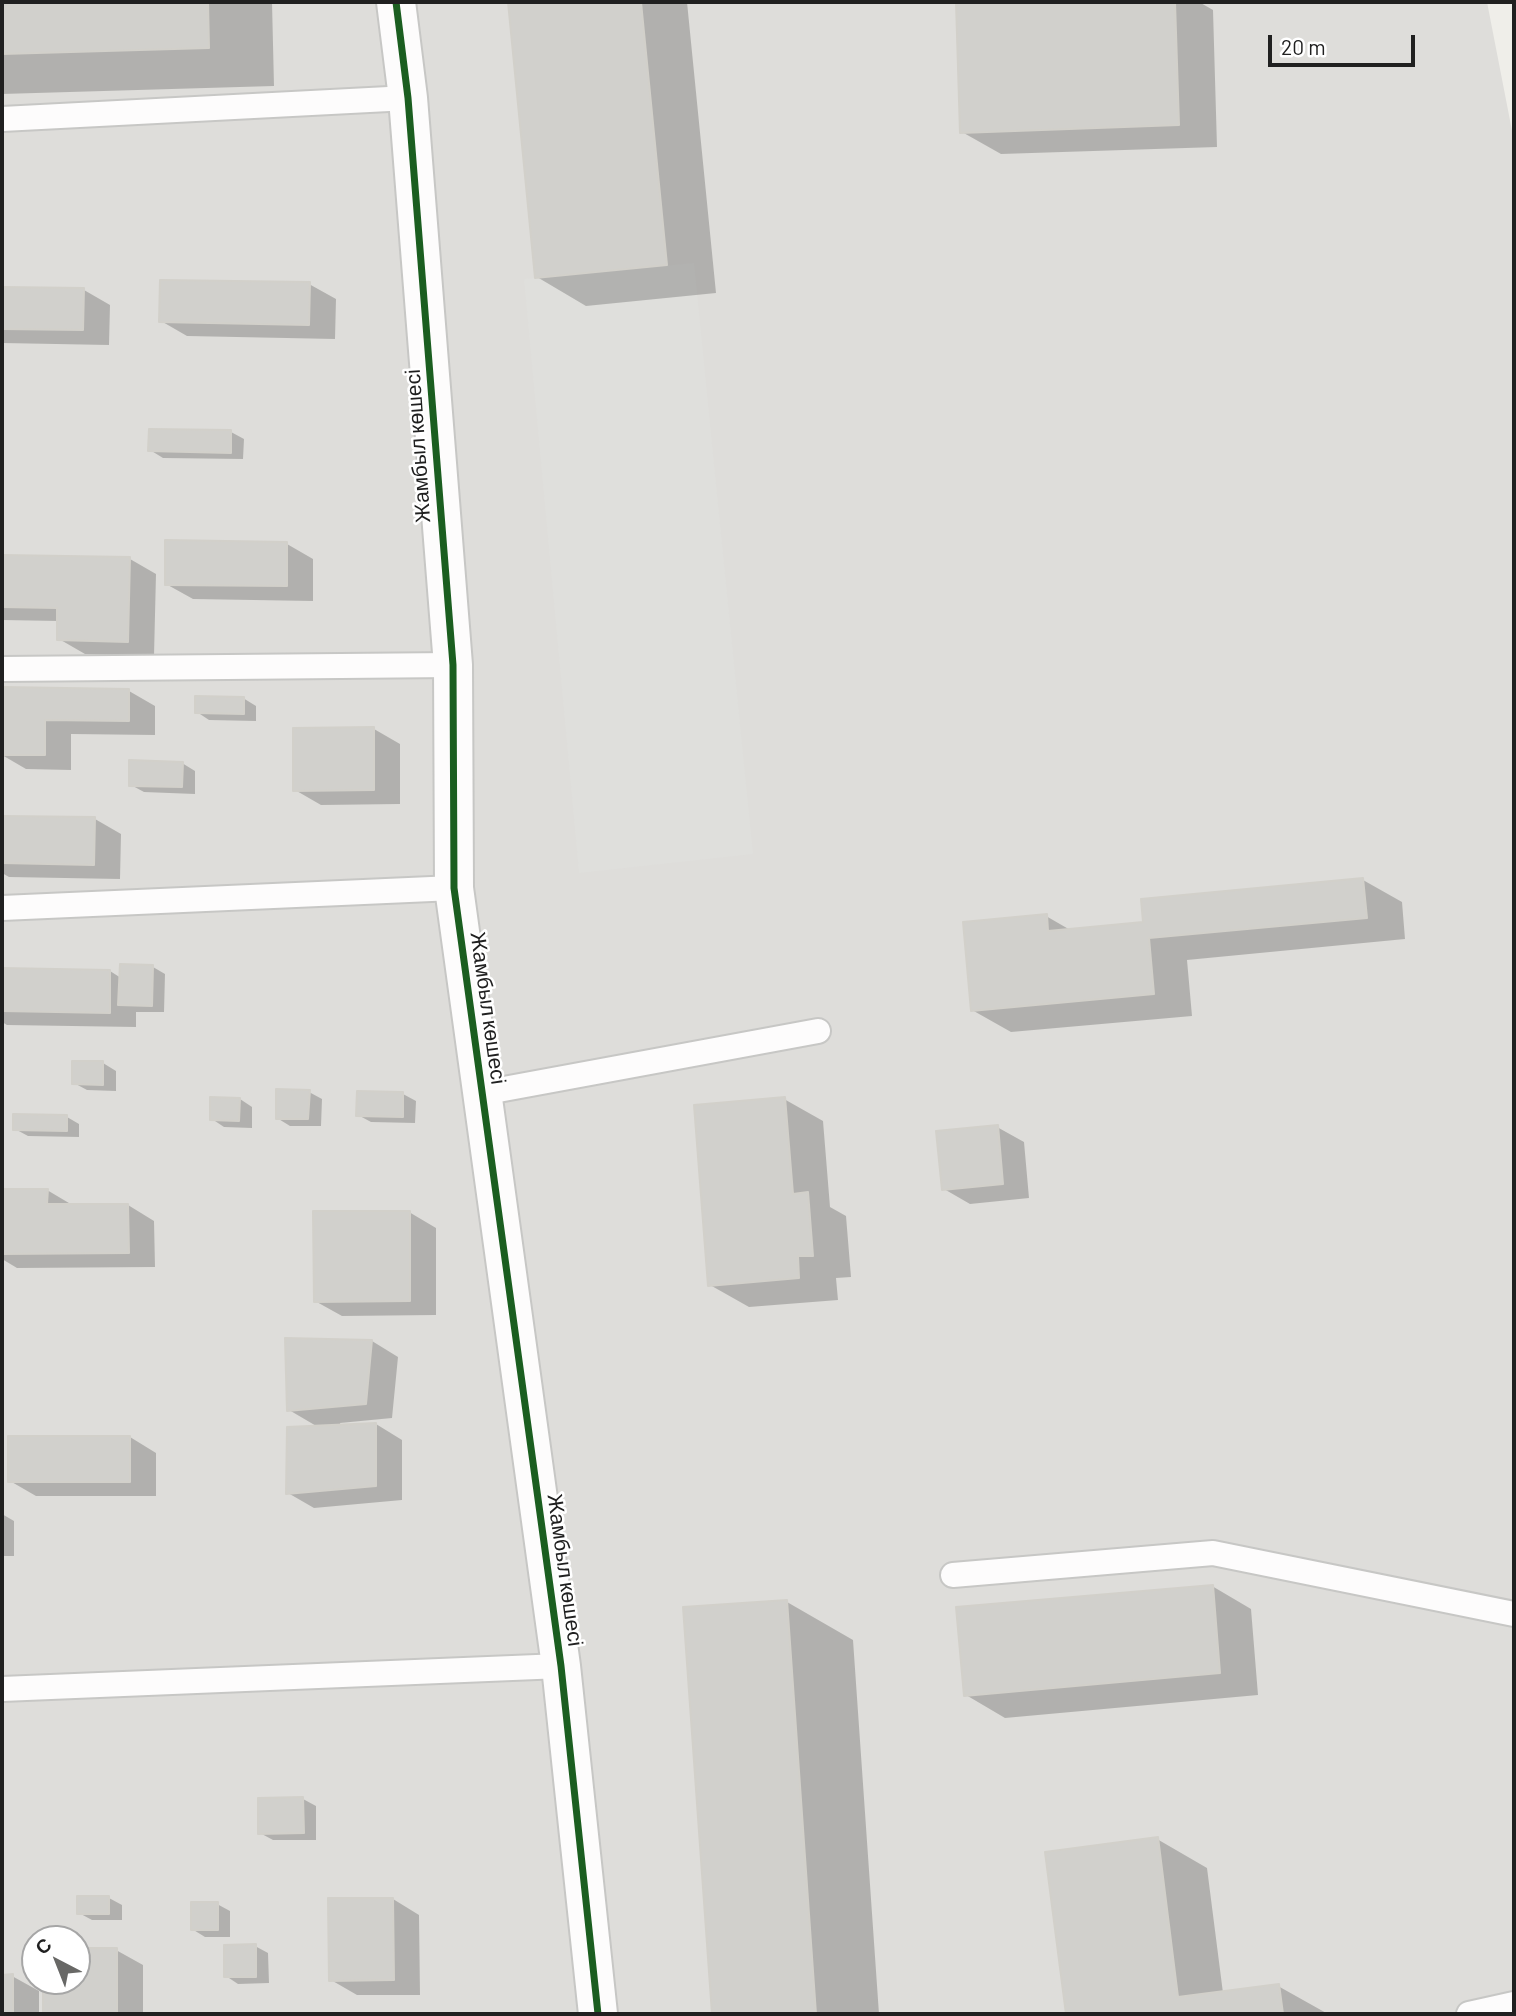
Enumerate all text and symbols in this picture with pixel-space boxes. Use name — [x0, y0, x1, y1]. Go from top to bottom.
scale bar — [1271, 21, 1418, 65]
text: 20 m — [1281, 34, 1326, 59]
street label: Жамбыл көшесі — [400, 368, 436, 524]
street label: Жамбыл көшесі — [465, 930, 511, 1086]
street label: Жамбыл көшесі — [542, 1492, 588, 1648]
north arrow — [21, 1925, 91, 1995]
text: С — [30, 1932, 56, 1959]

